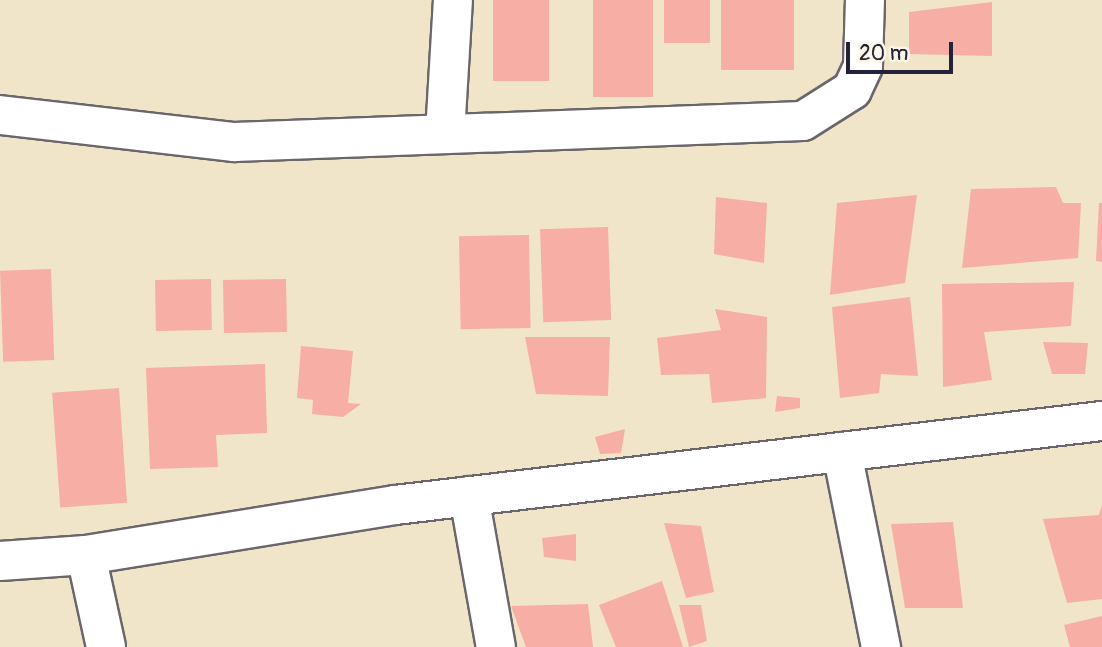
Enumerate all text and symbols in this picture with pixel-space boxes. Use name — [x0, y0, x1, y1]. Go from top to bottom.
scale bar — [850, 28, 957, 72]
text: 20 m — [859, 40, 908, 67]

